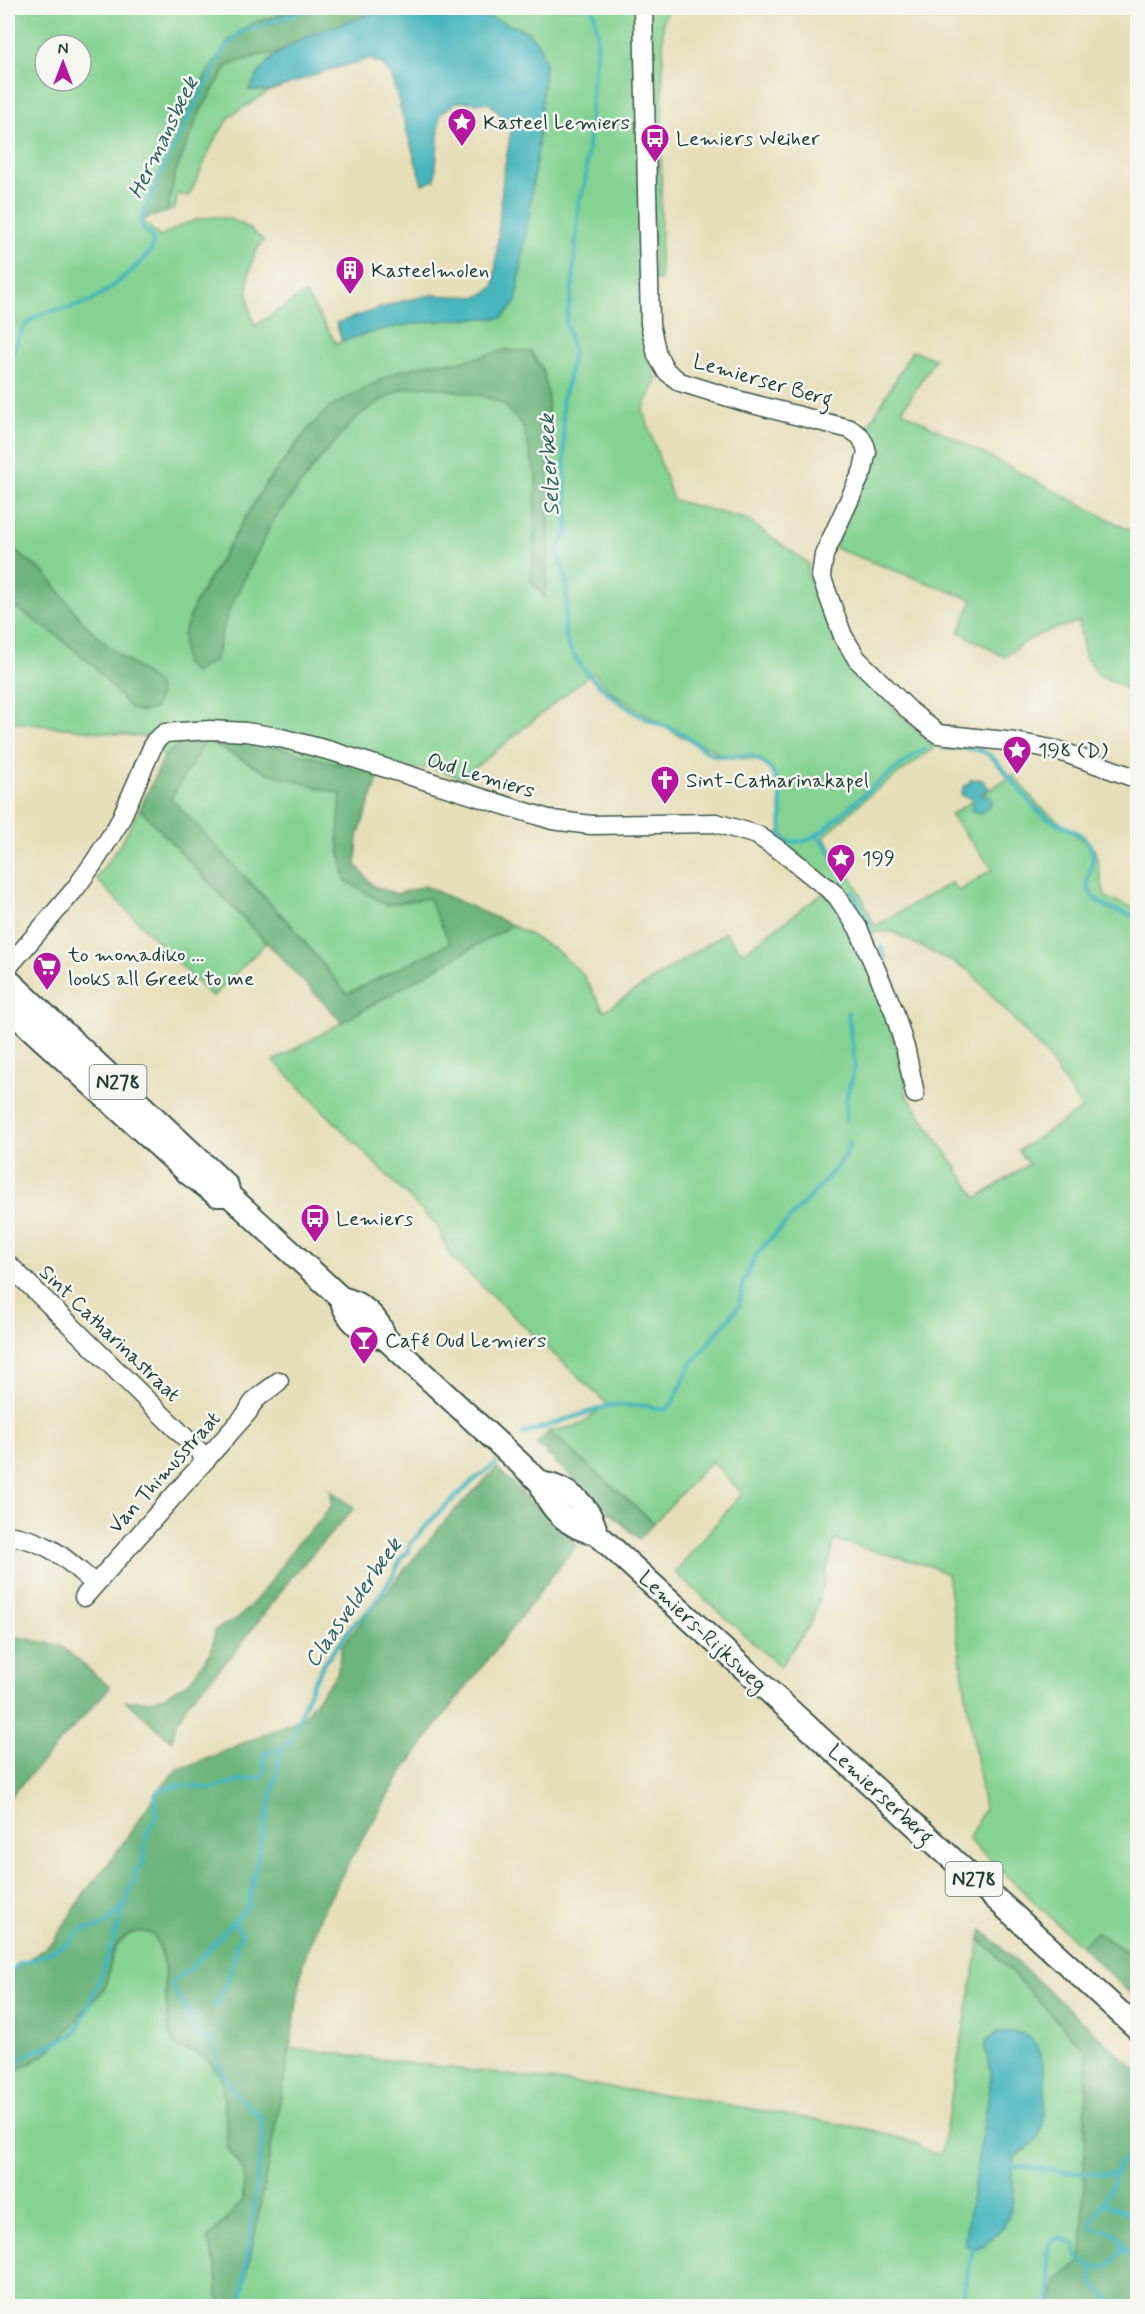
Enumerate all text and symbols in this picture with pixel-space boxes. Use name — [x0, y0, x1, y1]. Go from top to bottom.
north arrow — [33, 33, 93, 93]
text: N — [58, 39, 68, 60]
water label: Hermansbeek — [122, 71, 206, 204]
place icon: Kasteel Lemiers — [446, 106, 478, 148]
place label: Kasteel Lemiers — [483, 109, 630, 137]
bus stop icon: Lemiers Weiher — [639, 122, 671, 164]
place label: Lemiers Weiher — [676, 125, 820, 153]
building icon: Kasteelmolen — [334, 254, 366, 296]
place label: Kasteelmolen — [371, 257, 489, 285]
street label: Lemierser Berg — [689, 348, 836, 416]
water label: Selzerbeek — [533, 411, 567, 517]
place icon: 198 (D) — [1001, 734, 1033, 776]
place label: 198 (D) — [1038, 737, 1108, 765]
street label: Oud Lemiers — [423, 746, 538, 806]
church icon: Sint-Catharinakapel — [649, 764, 681, 806]
place label: Sint-Catharinakapel — [686, 767, 869, 795]
place icon: 199 — [825, 842, 857, 884]
place label: 199 — [862, 845, 895, 873]
place label: to monadiko ... looks all Greek to me — [67, 941, 254, 993]
supermarket icon: to monadiko ... looks all Greek to me — [31, 950, 63, 992]
road number: N278 — [90, 1065, 146, 1099]
bus stop icon: Lemiers — [299, 1202, 331, 1244]
place label: Lemiers — [336, 1205, 413, 1233]
street label: Sint Catharinastraat — [33, 1259, 186, 1409]
bar icon: Café Oud Lemiers — [348, 1324, 380, 1366]
place label: Café Oud Lemiers — [385, 1327, 546, 1355]
street label: Van Thimusstraat — [102, 1405, 227, 1540]
water label: Claasvelderbeek — [299, 1531, 410, 1673]
street label: Lemiers-Rijksweg — [631, 1565, 773, 1699]
street label: Lemierserberg — [820, 1738, 939, 1853]
road number: N278 — [946, 1862, 1002, 1896]

